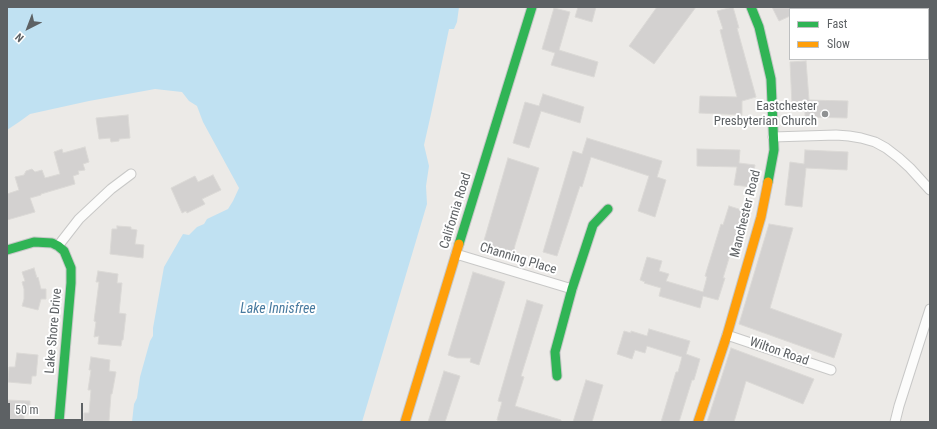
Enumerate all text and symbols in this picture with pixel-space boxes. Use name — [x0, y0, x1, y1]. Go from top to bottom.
north arrow — [8, 8, 48, 48]
legend — [789, 8, 929, 60]
text: Fast — [827, 17, 847, 31]
text: N — [13, 30, 26, 44]
text: Slow — [827, 37, 850, 51]
place label: Eastchester Presbyterian Church — [714, 99, 817, 130]
marker: Eastchester Presbyterian Church — [820, 109, 830, 119]
street label: Manchester Road — [728, 169, 764, 259]
street label: California Road — [437, 171, 475, 251]
street label: Channing Place — [478, 240, 558, 278]
street label: Lake Shore Drive — [42, 288, 66, 374]
water label: Lake Innisfree — [240, 301, 316, 317]
street label: Wilton Road — [747, 335, 811, 369]
scale bar — [10, 395, 85, 421]
text: 50 m — [15, 403, 39, 417]

